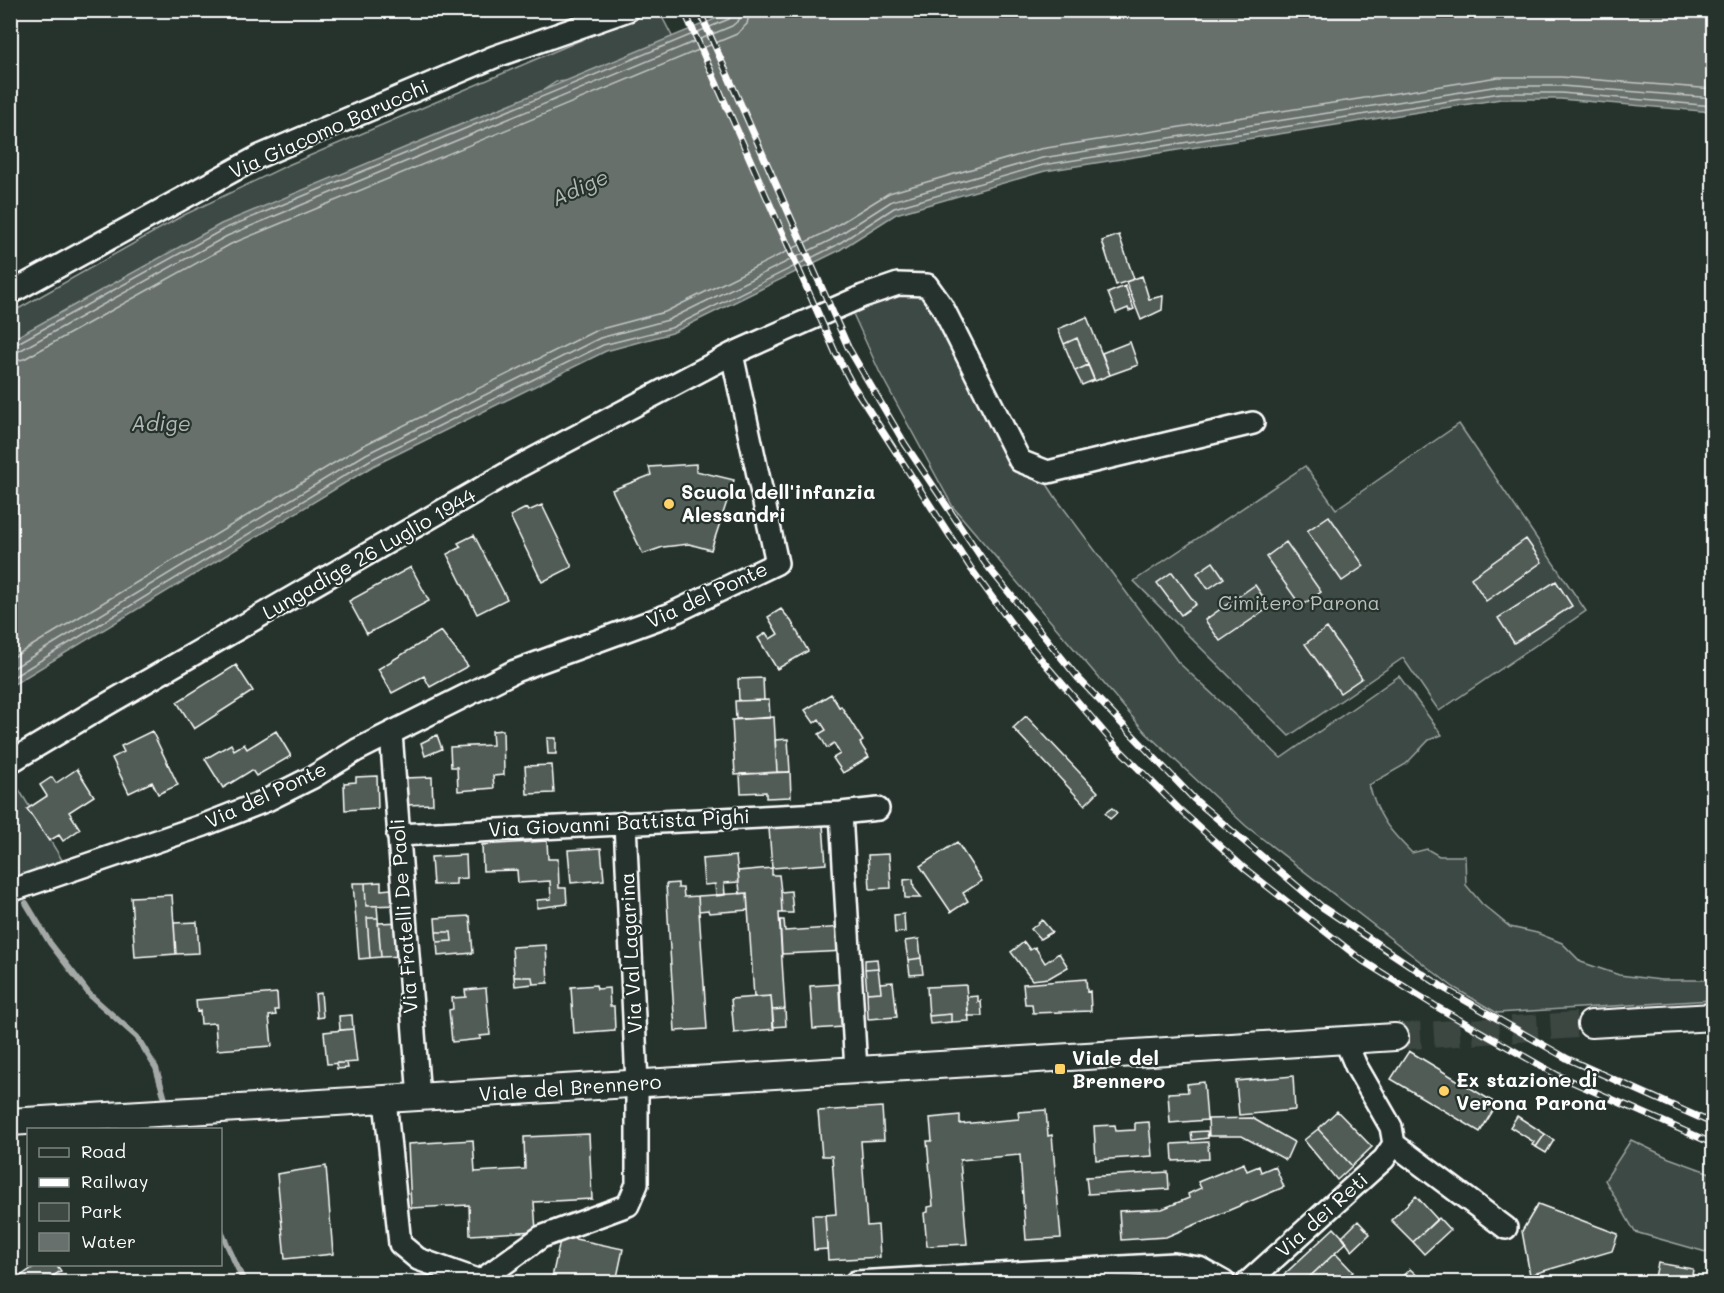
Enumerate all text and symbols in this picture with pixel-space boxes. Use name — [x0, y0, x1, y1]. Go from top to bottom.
street label: Via Giacomo Barucchi — [225, 72, 432, 184]
water label: Adige — [547, 162, 612, 211]
water label: Adige — [131, 409, 191, 436]
place label: Scuola dell'infanzia Alessandri — [681, 478, 876, 527]
street label: Lungadige 26 Luglio 1944 — [257, 481, 480, 625]
marker: Scuola dell'infanzia Alessandri — [662, 497, 676, 511]
street label: Via del Ponte — [642, 555, 771, 633]
park label: Cimitero Parona — [1218, 589, 1380, 615]
street label: Via del Ponte — [201, 755, 330, 833]
street label: Via Giovanni Battista Pighi — [488, 802, 750, 842]
street label: Via Fratelli De Paoli — [383, 818, 423, 1014]
street label: Via Val Lagarina — [613, 872, 647, 1034]
place label: Viale del Brennero — [1072, 1044, 1165, 1093]
marker: Viale del Brennero — [1053, 1062, 1067, 1076]
place label: Ex stazione di Verona Parona — [1456, 1066, 1607, 1115]
street label: Viale del Brennero — [478, 1068, 662, 1106]
marker: Ex stazione di Verona Parona — [1437, 1084, 1451, 1098]
legend — [27, 1128, 222, 1266]
text: Road — [81, 1139, 126, 1163]
street label: Via dei Reti — [1270, 1166, 1373, 1263]
text: Railway — [81, 1169, 148, 1193]
text: Park — [81, 1199, 122, 1223]
text: Water — [81, 1229, 136, 1253]

